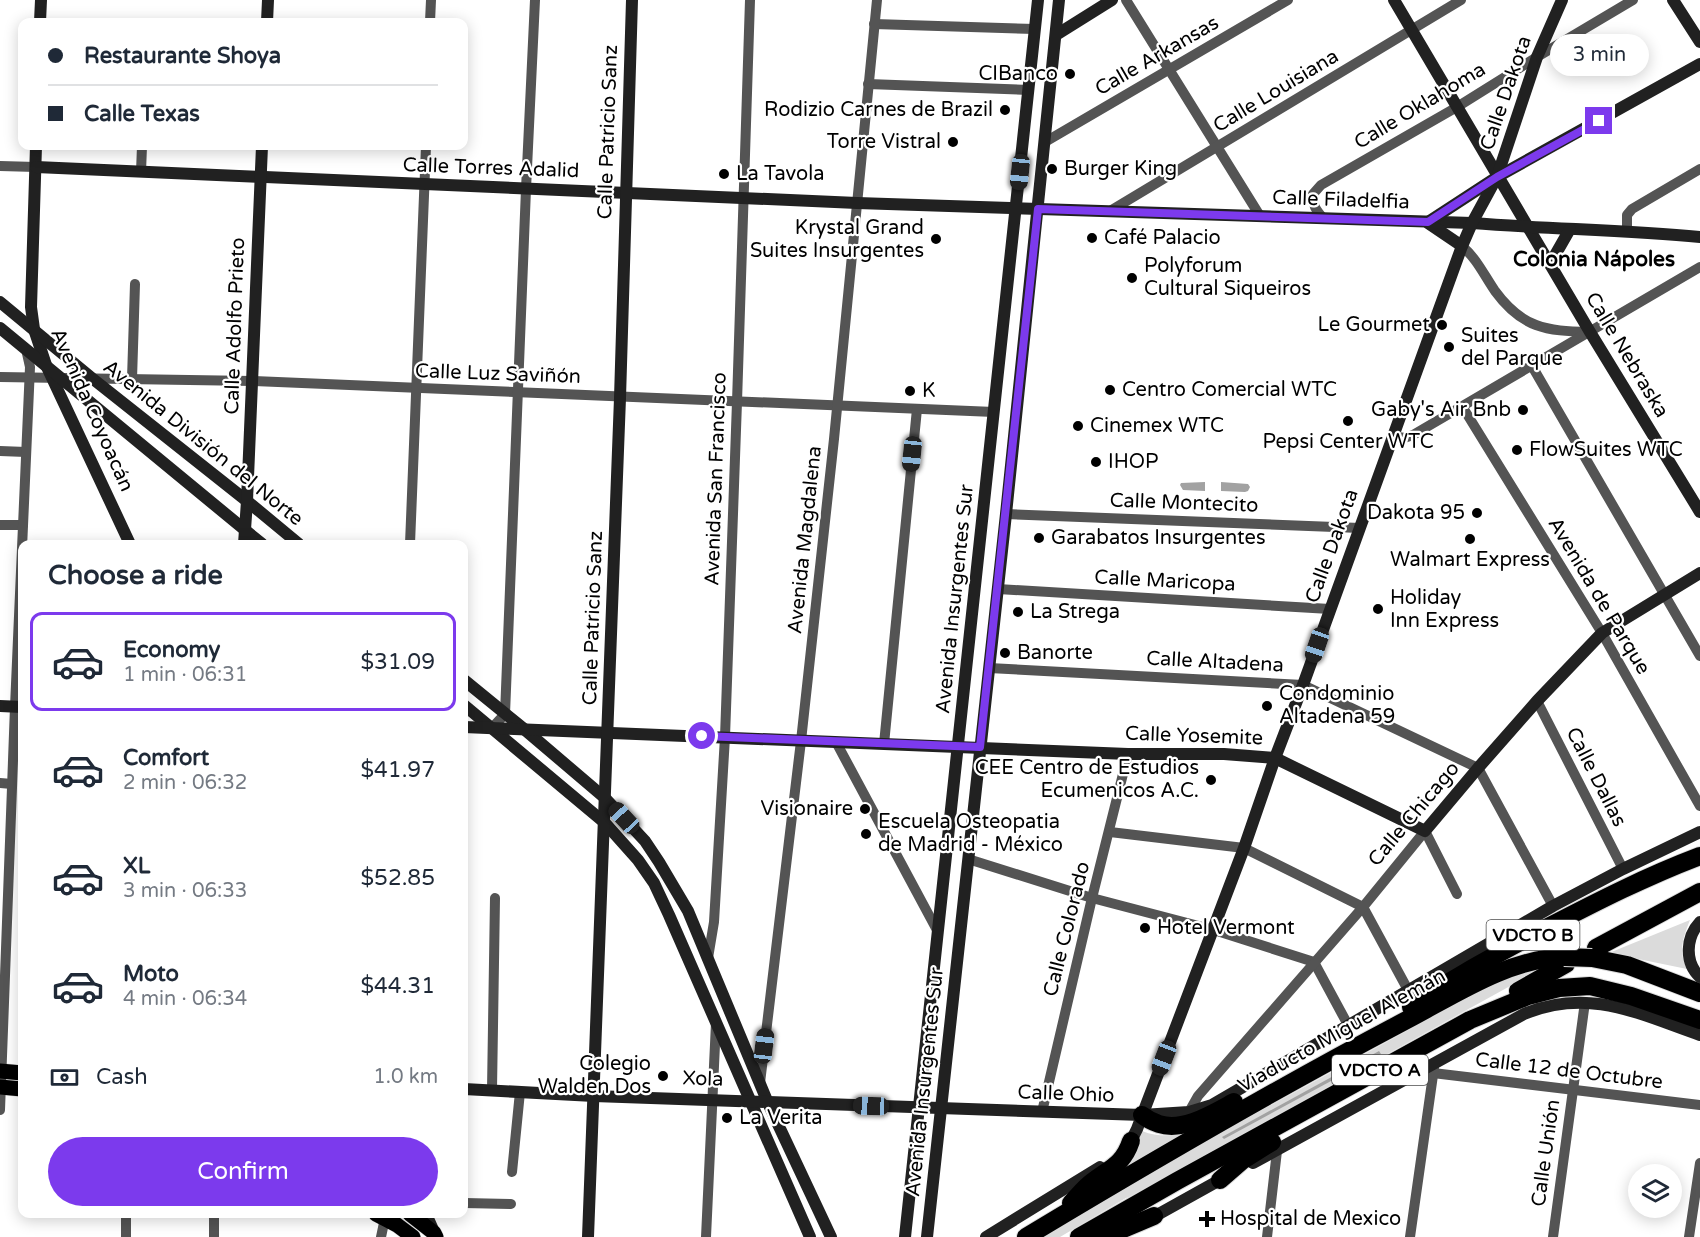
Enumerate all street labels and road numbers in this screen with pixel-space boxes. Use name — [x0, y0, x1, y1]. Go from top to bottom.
street label: Calle Arkansas — [1091, 11, 1223, 101]
street label: Calle Dakota — [1475, 33, 1537, 153]
street label: Calle Patricio Sanz — [593, 44, 623, 220]
street label: Calle Louisiana — [1209, 44, 1343, 138]
street label: Calle Oklahoma — [1350, 57, 1490, 155]
street label: Calle Torres Adalid — [402, 153, 580, 183]
street label: Calle Filadelfia — [1272, 186, 1410, 214]
street label: Calle Adolfo Prieto — [220, 237, 250, 415]
street label: Calle Nebraska — [1580, 288, 1674, 422]
street label: Avenida Coyoacán — [45, 325, 139, 495]
street label: Avenida División del Norte — [98, 355, 308, 531]
street label: Calle Luz Saviñón — [415, 359, 581, 389]
street label: Avenida San Francisco — [700, 372, 732, 586]
street label: Avenida Magdalena — [783, 445, 827, 635]
street label: Avenida Insurgentes Sur — [931, 483, 979, 715]
street label: Calle Dakota — [1300, 486, 1364, 606]
street label: Calle Montecito — [1109, 488, 1259, 518]
street label: Avenida de Parque — [1543, 513, 1655, 679]
street label: Calle Patricio Sanz — [578, 530, 608, 706]
street label: Calle Maricopa — [1094, 565, 1236, 597]
street label: Calle Altadena — [1146, 646, 1284, 678]
street label: Calle Yosemite — [1125, 722, 1263, 750]
street label: Calle Dallas — [1561, 723, 1631, 831]
street label: Calle Chicago — [1363, 757, 1465, 871]
street label: Calle Colorado — [1039, 859, 1095, 999]
road number: VDCTO B — [1486, 920, 1580, 950]
street label: Viaducto Miguel Alemán — [1234, 964, 1450, 1098]
street label: Avenida Insurgentes Sur — [901, 966, 949, 1198]
street label: Calle 12 de Octubre — [1474, 1048, 1664, 1094]
road number: VDCTO A — [1332, 1055, 1428, 1085]
street label: Xola — [682, 1066, 724, 1092]
street label: Calle Ohio — [1017, 1080, 1115, 1108]
street label: Calle Unión — [1527, 1098, 1565, 1208]

